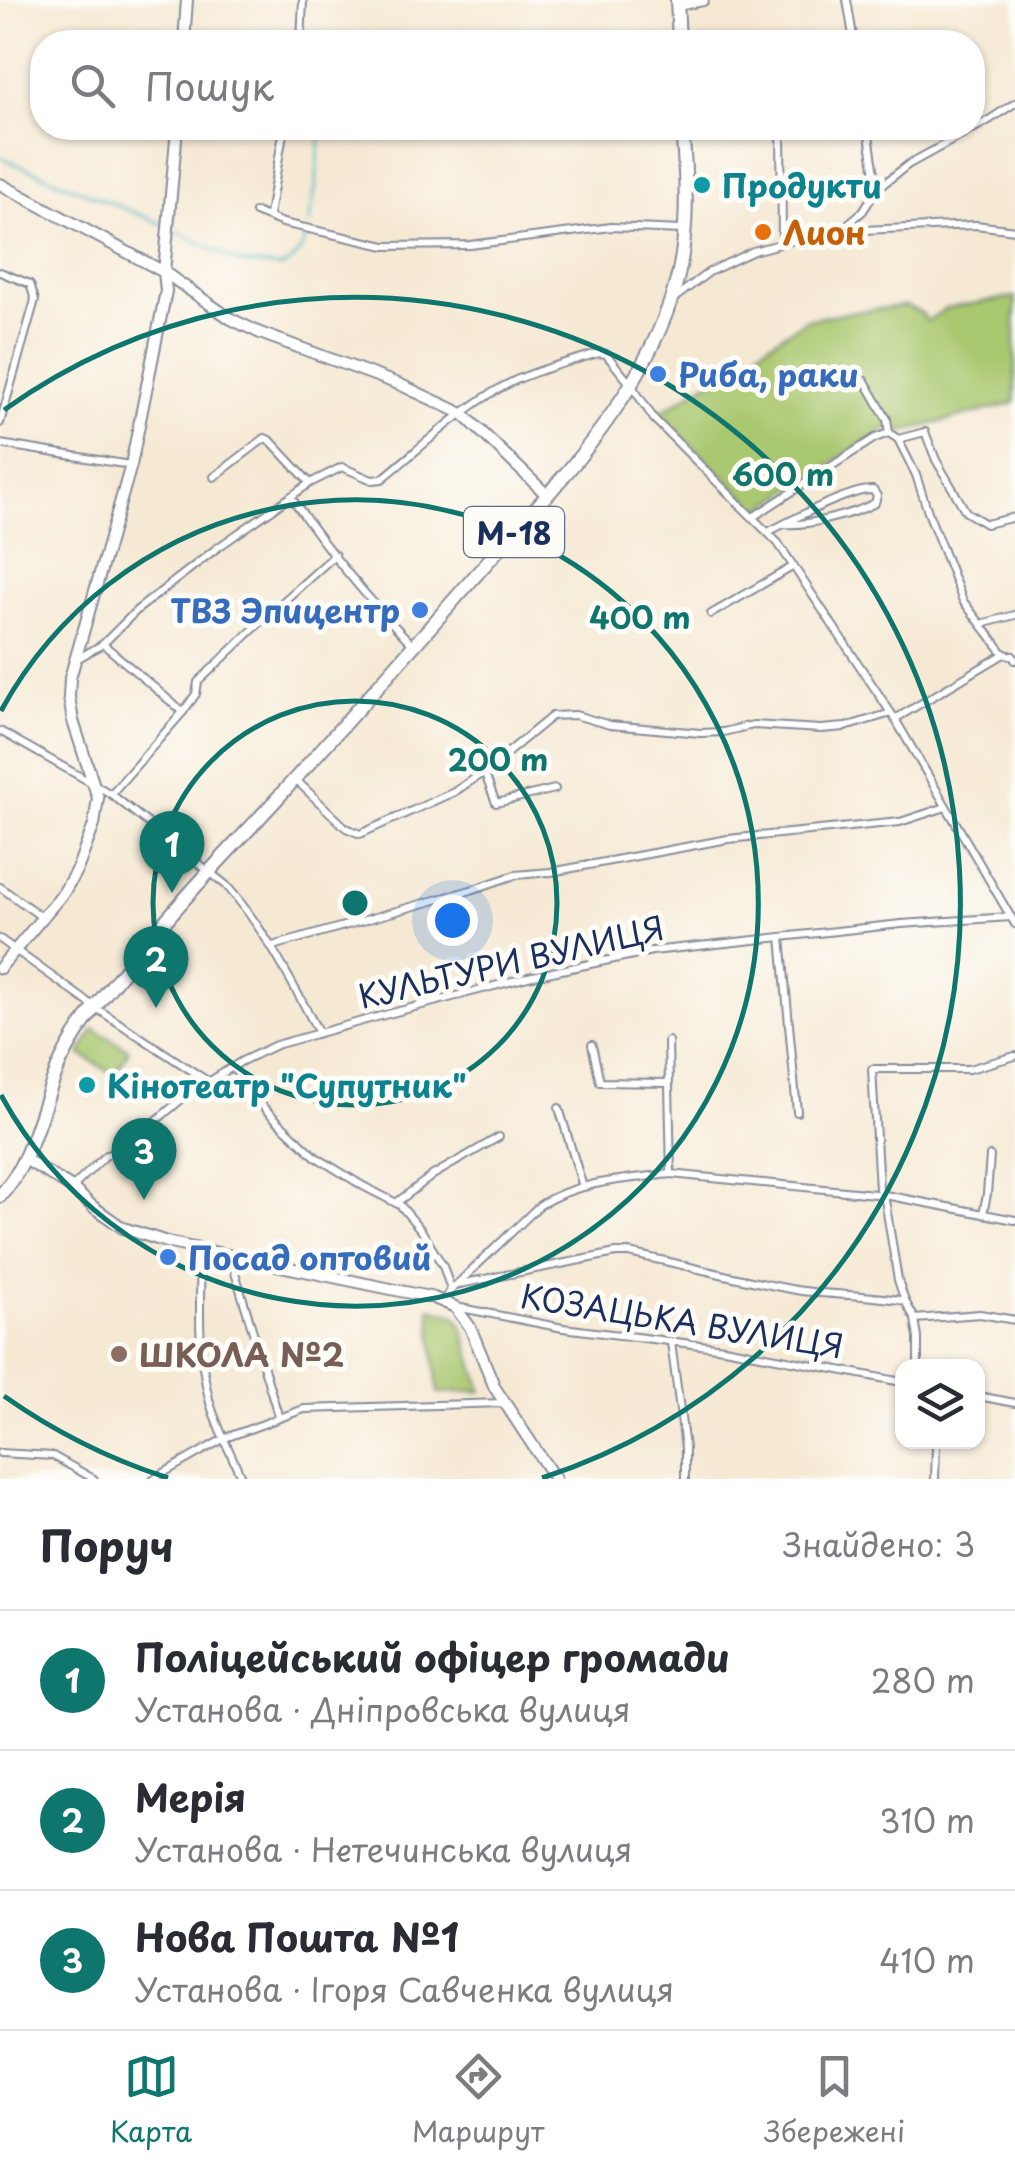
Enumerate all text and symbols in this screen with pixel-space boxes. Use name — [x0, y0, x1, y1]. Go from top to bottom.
search box — [30, 30, 985, 140]
text: Пошук — [145, 57, 274, 114]
icon: search — [65, 58, 120, 113]
place label: Продукти — [722, 161, 882, 209]
marker: Продукти — [691, 174, 713, 196]
place label: Лион — [783, 208, 866, 256]
marker: Лион — [752, 221, 774, 243]
place label: Риба, раки — [678, 350, 859, 398]
marker: Риба, раки — [647, 363, 669, 385]
text: 600 m — [732, 451, 834, 496]
road number: М-18 — [464, 507, 564, 557]
place label: ТВЗ Эпицентр — [170, 586, 400, 634]
text: 400 m — [589, 594, 691, 639]
marker: ТВЗ Эпицентр — [409, 599, 431, 621]
text: 200 m — [448, 736, 548, 781]
pin: 1 — [140, 810, 204, 893]
centre of rings — [337, 885, 373, 921]
your location — [427, 895, 478, 946]
street label: КУЛЬТУРИ ВУЛИЦЯ — [353, 902, 669, 1020]
pin: 2 — [124, 926, 188, 1008]
place label: Кінотеатр "Супутник" — [107, 1061, 467, 1109]
marker: Кінотеатр "Супутник" — [76, 1074, 98, 1096]
pin: 3 — [112, 1118, 176, 1200]
place label: Посад оптовий — [188, 1233, 432, 1281]
marker: Посад оптовий — [157, 1246, 179, 1268]
street label: КОЗАЦЬКА ВУЛИЦЯ — [517, 1271, 847, 1369]
place label: ШКОЛА №2 — [139, 1330, 344, 1378]
marker: ШКОЛА №2 — [108, 1343, 130, 1365]
map controls — [895, 1359, 985, 1449]
button: layers — [895, 1359, 985, 1449]
text: Поруч — [40, 1513, 174, 1576]
text: Знайдено: 3 — [783, 1520, 975, 1568]
text: Поліцейський офіцер громади — [135, 1628, 730, 1685]
text: 1 — [65, 1656, 80, 1704]
text: 280 m — [871, 1656, 975, 1704]
text: Установа · Дніпровська вулиця — [135, 1685, 631, 1733]
text: Мерія — [135, 1768, 246, 1825]
text: 2 — [61, 1796, 84, 1844]
text: 310 m — [879, 1796, 975, 1844]
text: Установа · Нетечинська вулиця — [135, 1825, 632, 1873]
text: Нова Пошта №1 — [135, 1908, 459, 1965]
text: 3 — [62, 1936, 83, 1984]
text: 410 m — [879, 1936, 975, 1984]
text: Установа · Ігоря Савченка вулиця — [135, 1965, 674, 2013]
tab: Карта — [110, 2049, 192, 2152]
tab: Маршрут — [412, 2049, 544, 2152]
tab: Збережені — [764, 2049, 905, 2152]

